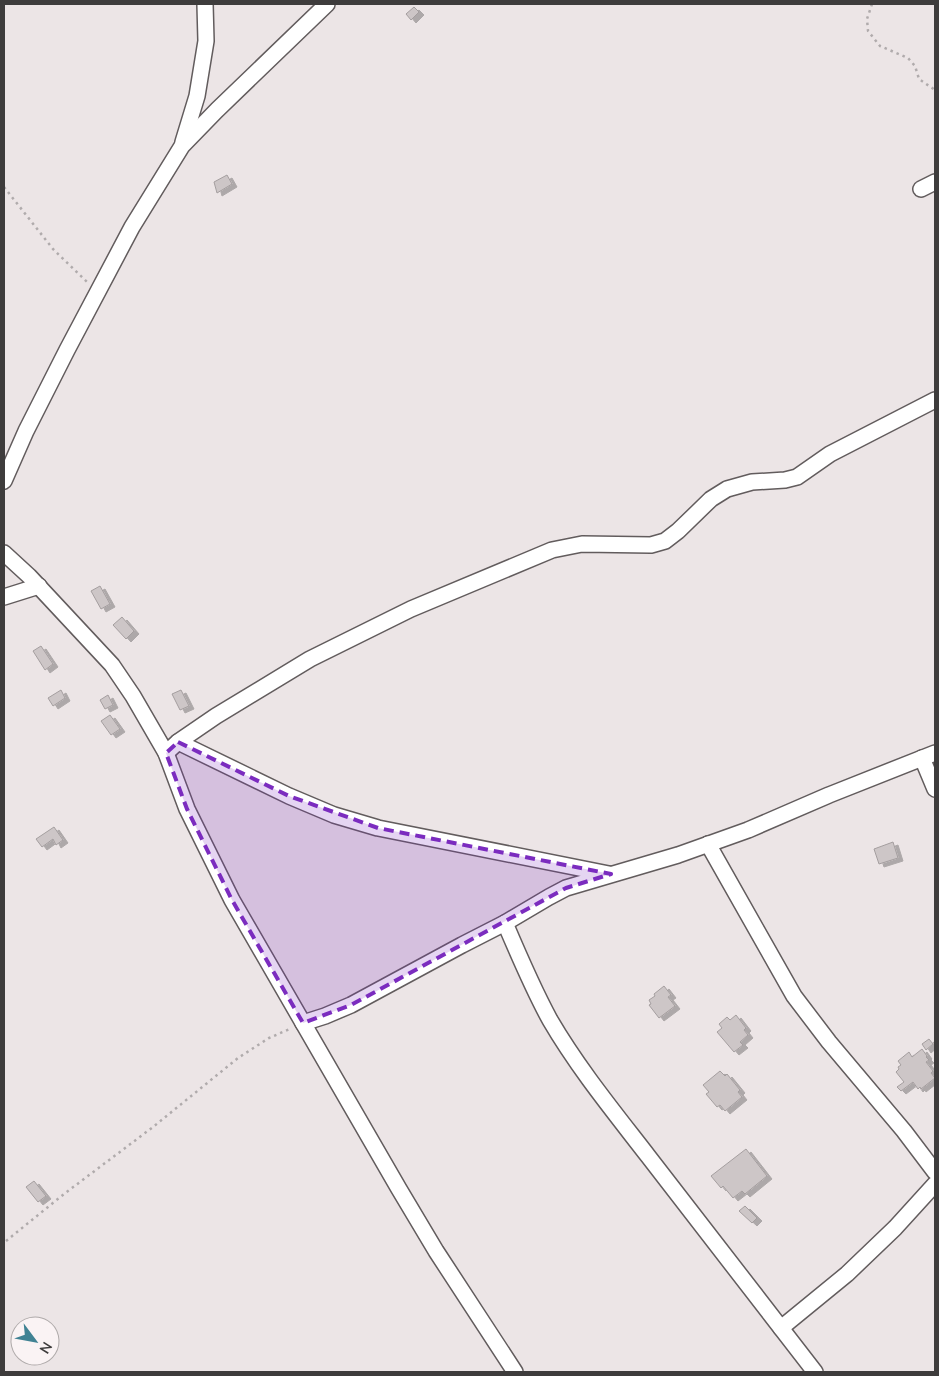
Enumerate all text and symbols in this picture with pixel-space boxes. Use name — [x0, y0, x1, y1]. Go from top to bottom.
north arrow — [10, 1316, 60, 1366]
text: N — [36, 1339, 56, 1357]

